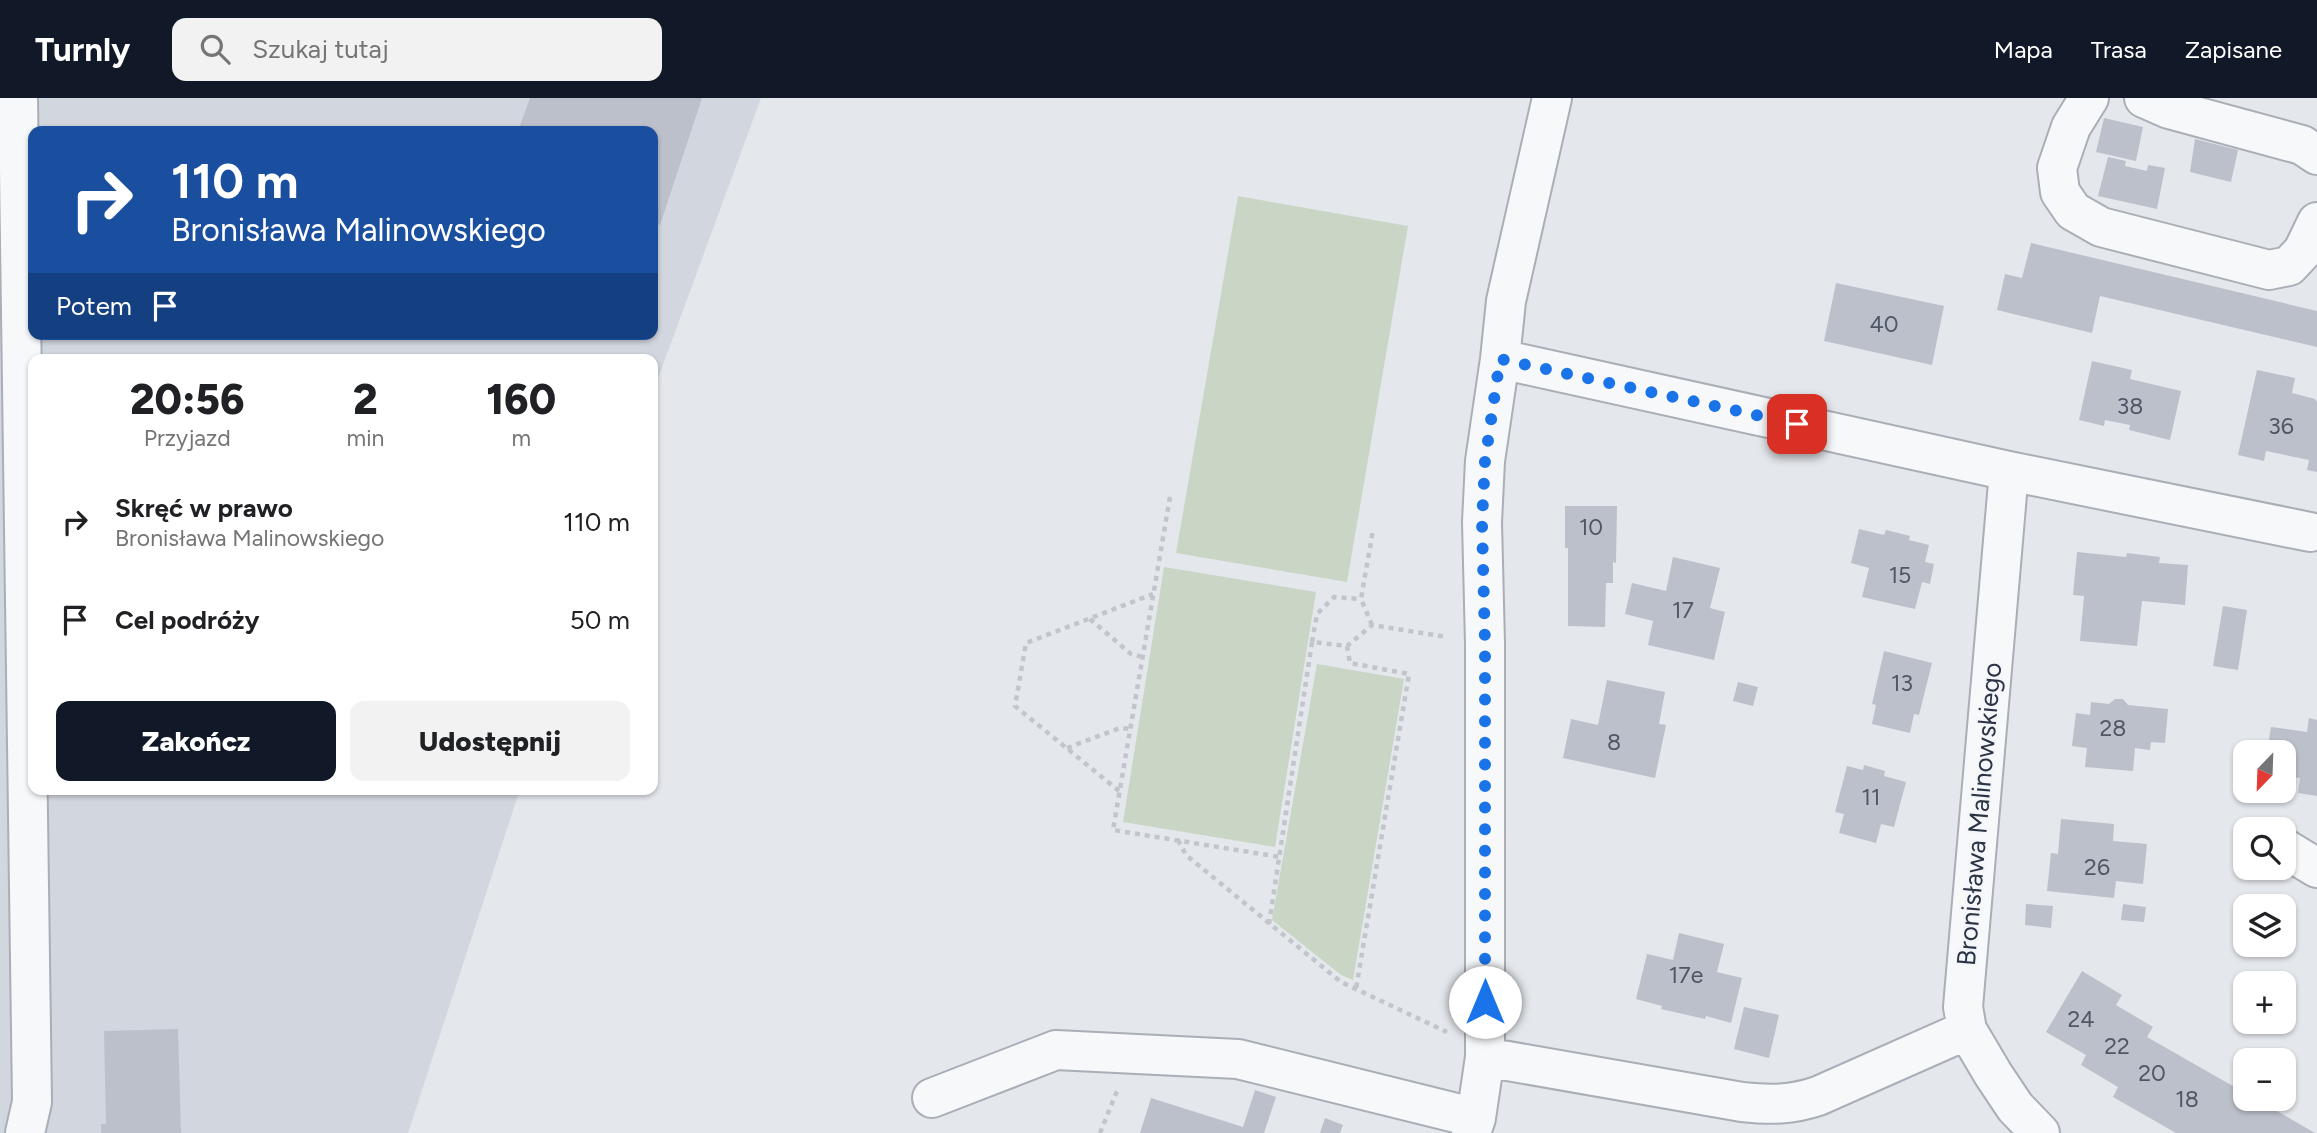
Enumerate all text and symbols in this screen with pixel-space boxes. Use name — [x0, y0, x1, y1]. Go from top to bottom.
search box — [172, 18, 662, 81]
text: Turnly — [35, 30, 130, 69]
icon: search — [196, 30, 234, 68]
text: Szukaj tutaj — [252, 33, 389, 65]
text: Mapa — [1994, 35, 2053, 64]
text: Trasa — [2091, 35, 2147, 64]
text: Zapisane — [2185, 35, 2282, 64]
text: 110 m — [171, 151, 299, 210]
icon: right — [56, 154, 147, 245]
text: Bronisława Malinowskiego — [171, 211, 546, 249]
icon: arrive — [146, 287, 184, 325]
text: Potem — [56, 290, 132, 322]
house number: 40 — [1869, 310, 1899, 338]
text: 20:56 — [130, 374, 245, 425]
text: 2 — [353, 374, 378, 425]
text: 160 — [486, 374, 556, 425]
house number: 38 — [2117, 392, 2143, 420]
pin — [1767, 394, 1827, 454]
icon: arrive — [1778, 405, 1816, 443]
house number: 36 — [2268, 412, 2294, 440]
text: Przyjazd — [144, 424, 231, 452]
text: min — [347, 424, 384, 452]
text: m — [511, 424, 531, 452]
text: Skręć w prawo — [115, 492, 293, 524]
icon: right — [56, 503, 94, 541]
text: 110 m — [563, 506, 630, 538]
house number: 10 — [1579, 513, 1603, 541]
text: Bronisława Malinowskiego — [115, 524, 384, 552]
house number: 15 — [1889, 561, 1911, 589]
house number: 17 — [1672, 596, 1694, 624]
icon: arrive — [56, 601, 94, 639]
text: Cel podróży — [115, 604, 259, 636]
text: 50 m — [570, 604, 630, 636]
street label: Bronisława Malinowskiego — [1950, 661, 2008, 967]
house number: 13 — [1891, 669, 1913, 697]
button: Zakończ — [56, 701, 336, 781]
button: Udostępnij — [350, 701, 630, 781]
house number: 28 — [2100, 714, 2126, 742]
house number: 8 — [1607, 728, 1621, 756]
north arrow — [2233, 740, 2296, 803]
map controls — [2233, 740, 2296, 1111]
house number: 11 — [1862, 783, 1881, 811]
button: search — [2233, 817, 2296, 880]
house number: 26 — [2084, 853, 2110, 881]
button: layers — [2233, 894, 2296, 957]
house number: 17e — [1669, 961, 1703, 989]
position arrow — [1448, 965, 1522, 1039]
button: + — [2233, 971, 2296, 1034]
house number: 24 — [2067, 1005, 2095, 1033]
house number: 22 — [2104, 1032, 2130, 1060]
button: − — [2233, 1048, 2296, 1111]
house number: 20 — [2138, 1059, 2166, 1087]
house number: 18 — [2175, 1085, 2199, 1113]

